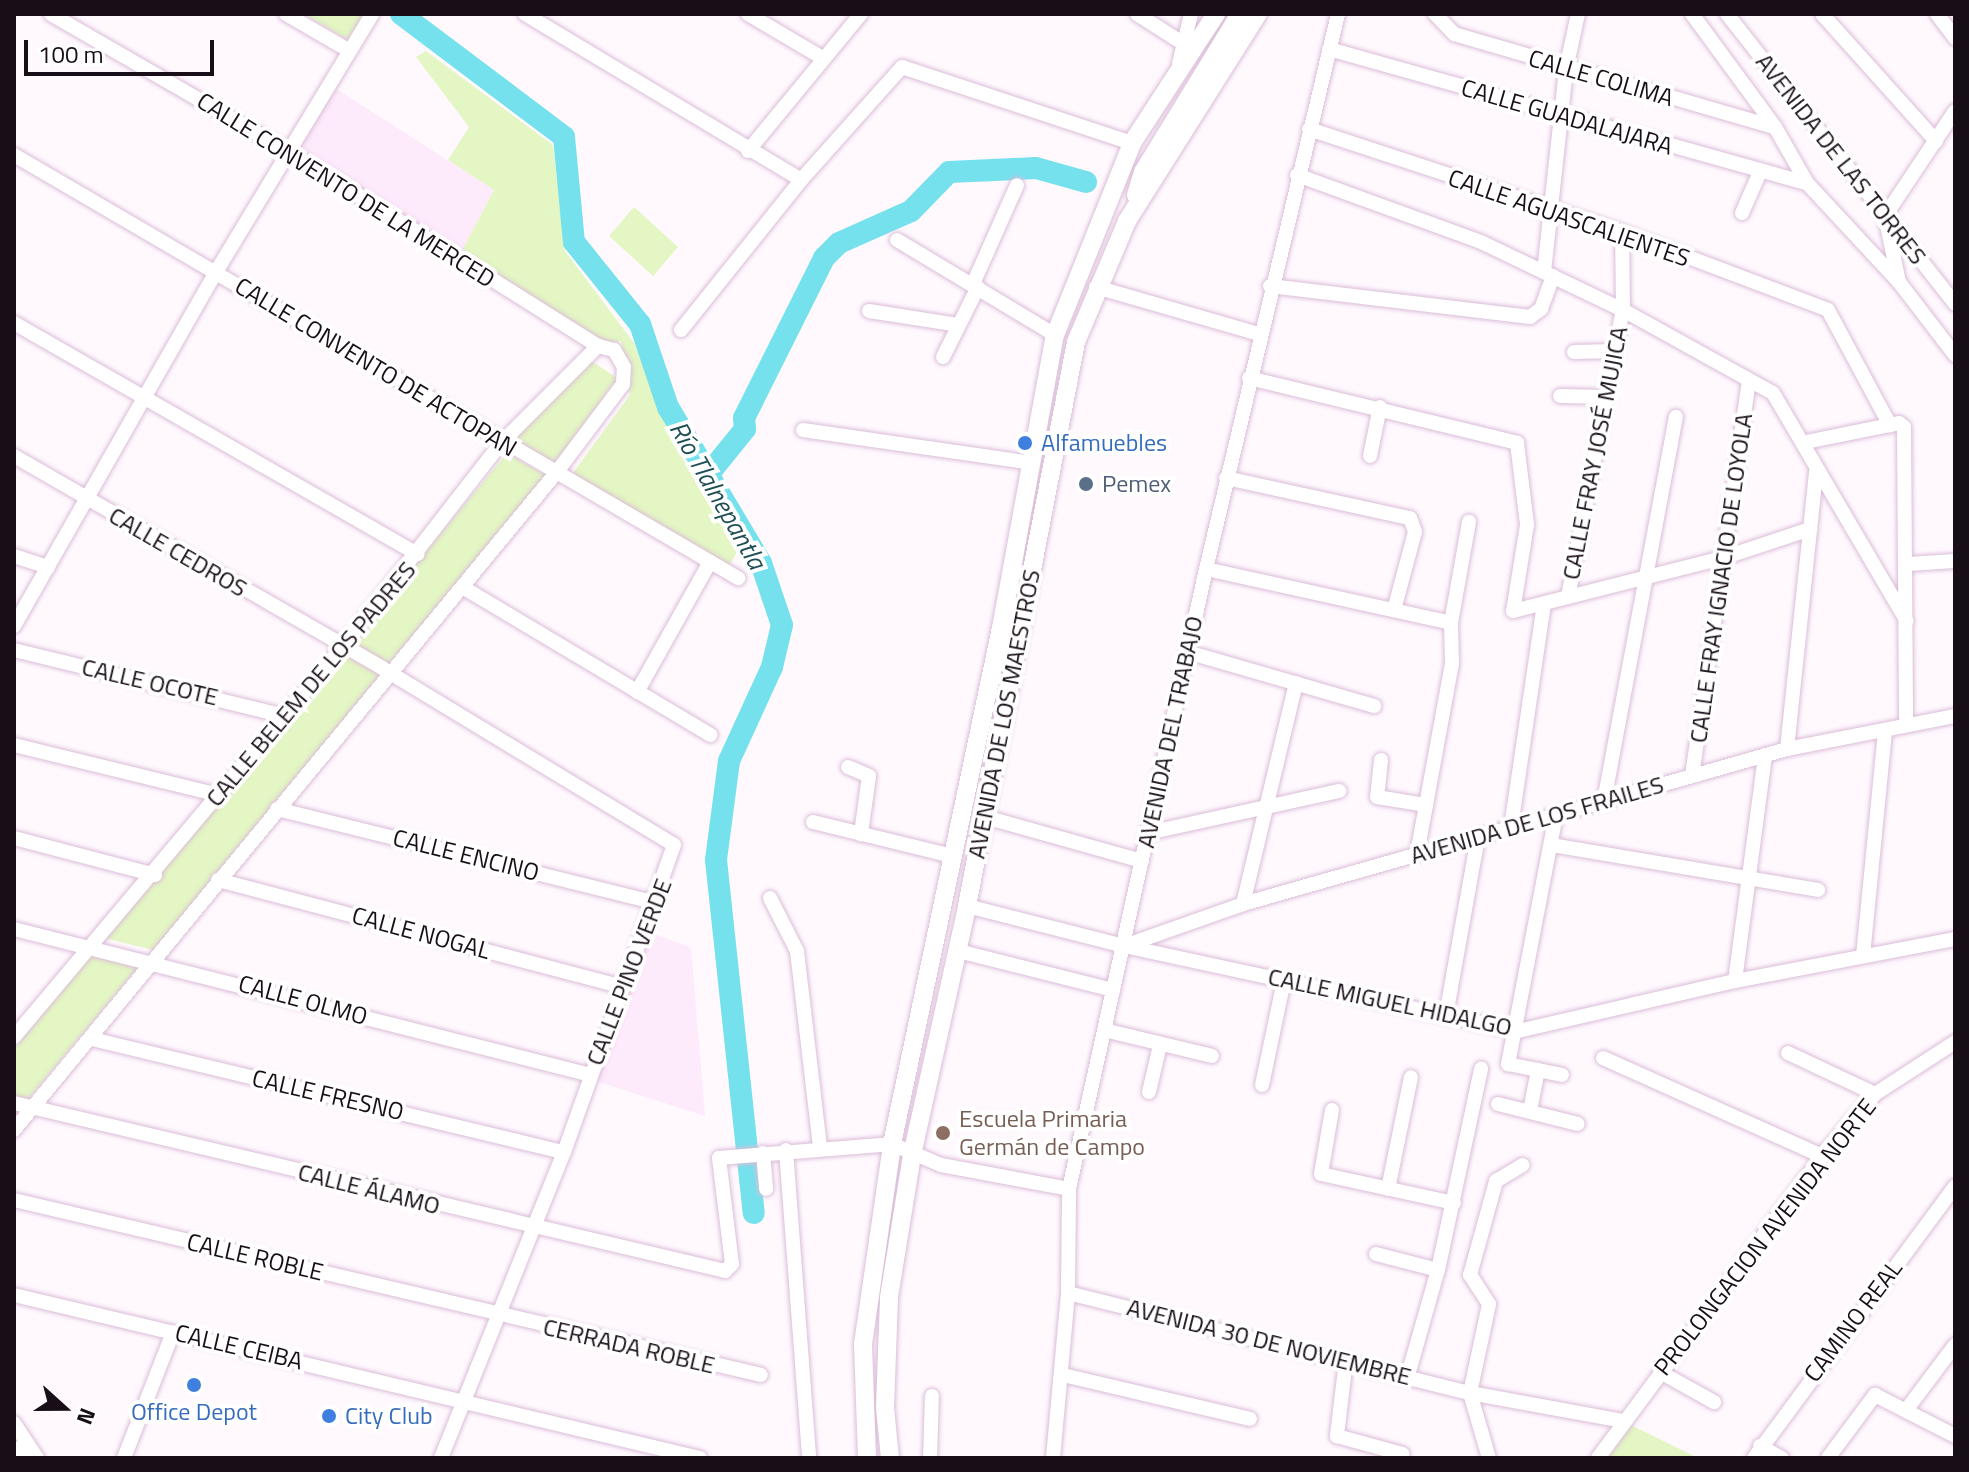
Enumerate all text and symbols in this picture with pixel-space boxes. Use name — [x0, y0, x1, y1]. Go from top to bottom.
scale bar — [28, 24, 218, 74]
text: 100 m — [38, 36, 104, 72]
street label: CALLE COLIMA — [1525, 44, 1677, 112]
street label: AVENIDA DE LAS TORRES — [1750, 48, 1932, 270]
street label: CALLE GUADALAJARA — [1458, 73, 1676, 161]
street label: CALLE CONVENTO DE LA MERCED — [192, 86, 500, 294]
street label: CALLE AGUASCALIENTES — [1445, 163, 1693, 273]
street label: CALLE CONVENTO DE ACTOPAN — [230, 271, 522, 463]
street label: CALLE FRAY JOSÉ MUJICA — [1556, 324, 1634, 582]
street label: CALLE FRAY IGNACIO DE LOYOLA — [1684, 411, 1758, 745]
water label: Río Tlalnepantla — [663, 415, 773, 575]
place label: Alfamuebles — [1041, 429, 1167, 457]
marker: Alfamuebles — [1016, 434, 1034, 452]
place label: Pemex — [1102, 470, 1171, 498]
marker: Pemex — [1077, 475, 1095, 493]
street label: CALLE CEDROS — [104, 501, 252, 603]
street label: CALLE BELEM DE LOS PADRES — [200, 556, 422, 812]
street label: AVENIDA DE LOS MAESTROS — [962, 567, 1046, 861]
street label: AVENIDA DEL TRABAJO — [1131, 613, 1209, 851]
street label: CALLE OCOTE — [79, 652, 221, 712]
street label: AVENIDA DE LOS FRAILES — [1407, 770, 1667, 870]
street label: CALLE ENCINO — [390, 823, 542, 887]
street label: CALLE PINO VERDE — [580, 875, 678, 1069]
street label: CALLE NOGAL — [349, 901, 493, 965]
street label: CALLE MIGUEL HIDALGO — [1265, 962, 1515, 1042]
street label: CALLE OLMO — [235, 969, 371, 1031]
street label: CALLE FRESNO — [249, 1064, 407, 1126]
street label: PROLONGACION AVENIDA NORTE — [1648, 1093, 1882, 1381]
place label: Escuela Primaria Germán de Campo — [959, 1105, 1145, 1161]
marker: Escuela Primaria Germán de Campo — [934, 1124, 952, 1142]
street label: CALLE ÁLAMO — [295, 1157, 443, 1221]
street label: CALLE ROBLE — [184, 1227, 326, 1287]
street label: CAMINO REAL — [1798, 1255, 1908, 1387]
street label: AVENIDA 30 DE NOVIEMBRE — [1124, 1293, 1414, 1391]
street label: CERRADA ROBLE — [541, 1312, 717, 1380]
street label: CALLE CEIBA — [172, 1318, 306, 1376]
north arrow — [24, 1368, 104, 1448]
marker: Office Depot — [185, 1376, 203, 1394]
place label: Office Depot — [131, 1398, 257, 1426]
place label: City Club — [345, 1402, 433, 1430]
text: N — [68, 1403, 105, 1430]
marker: City Club — [320, 1407, 338, 1425]

